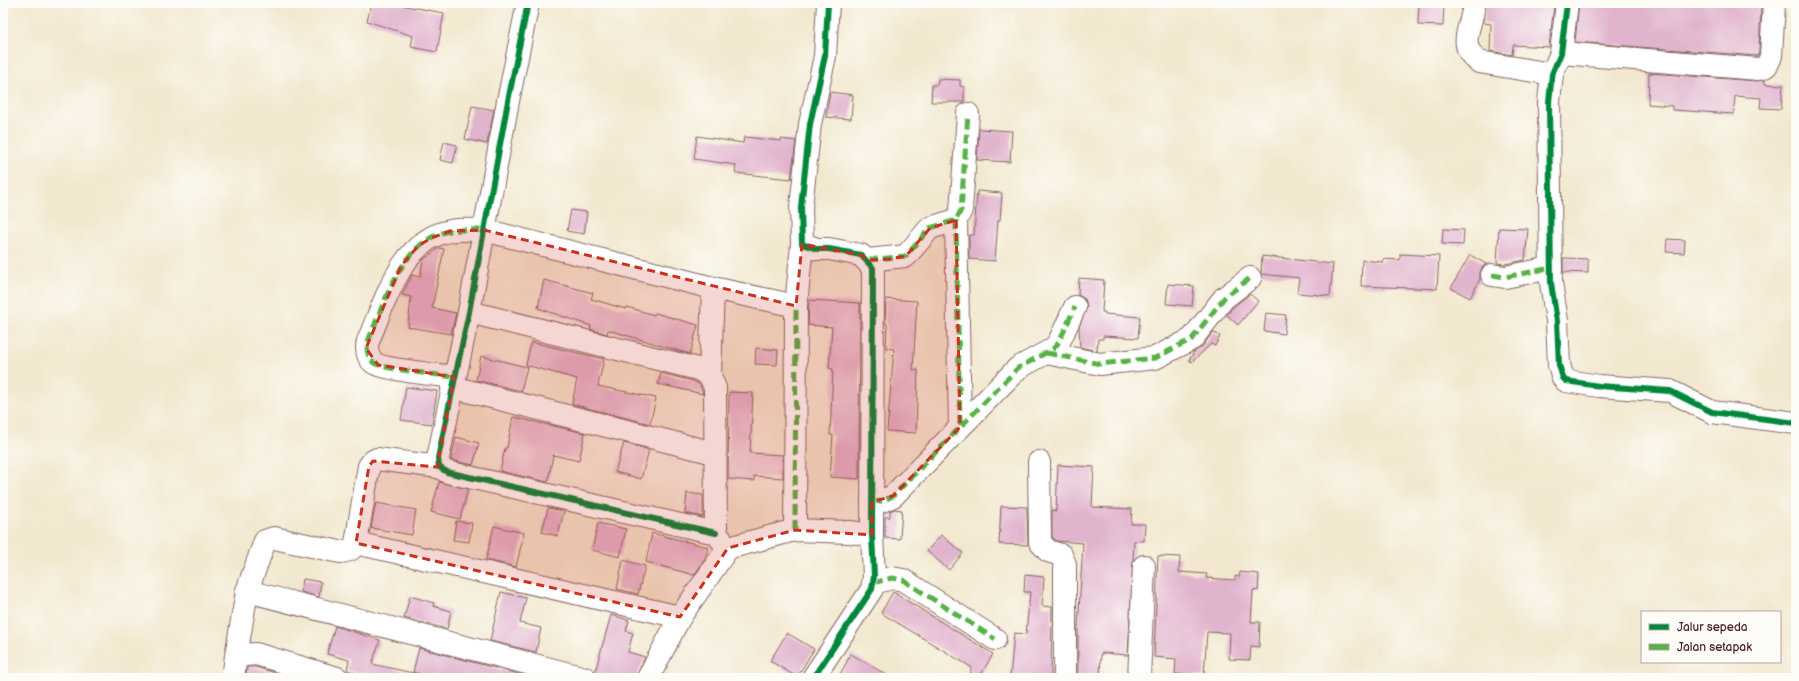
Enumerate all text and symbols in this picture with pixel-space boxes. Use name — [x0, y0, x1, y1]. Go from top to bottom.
legend — [1641, 611, 1781, 663]
text: Jalur sepeda — [1677, 620, 1748, 635]
text: Jalan setapak — [1677, 640, 1752, 655]

